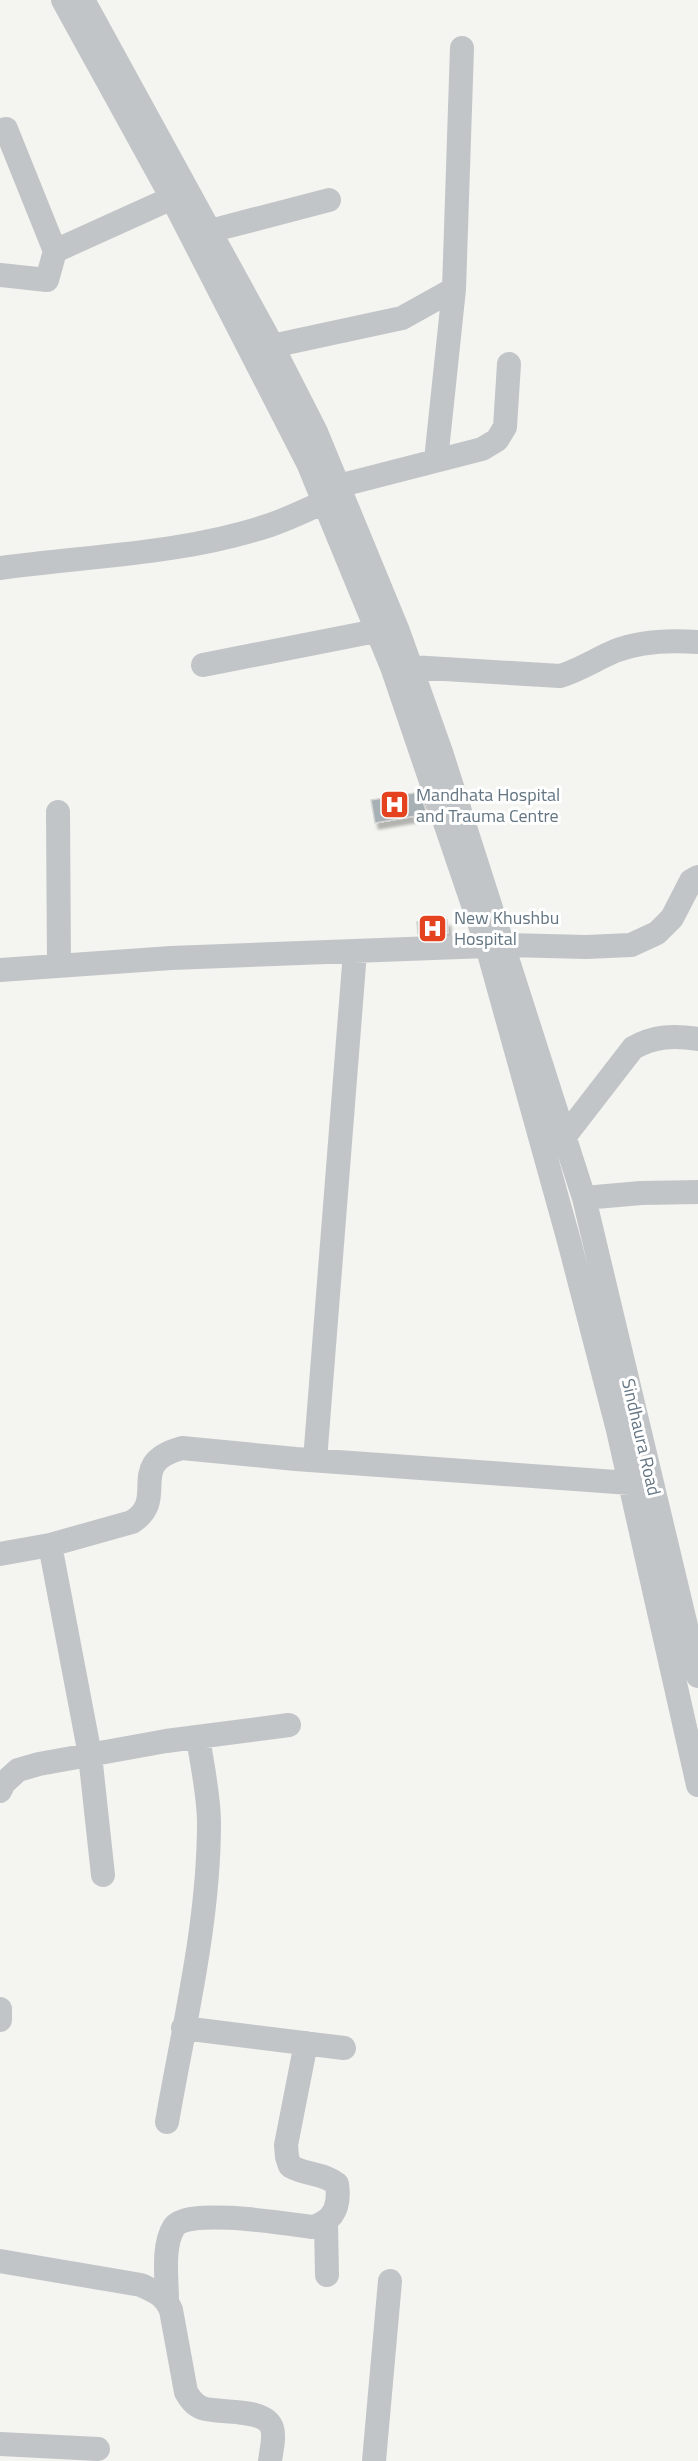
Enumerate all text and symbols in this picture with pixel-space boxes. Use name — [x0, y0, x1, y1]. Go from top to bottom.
place label: Mandhata Hospital and Trauma Centre — [416, 781, 560, 829]
hospital icon: Mandhata Hospital and Trauma Centre — [379, 789, 411, 821]
place label: New Khushbu Hospital — [454, 904, 559, 952]
hospital icon: New Khushbu Hospital — [417, 912, 449, 944]
street label: Sindhaura Road — [615, 1376, 668, 1498]

